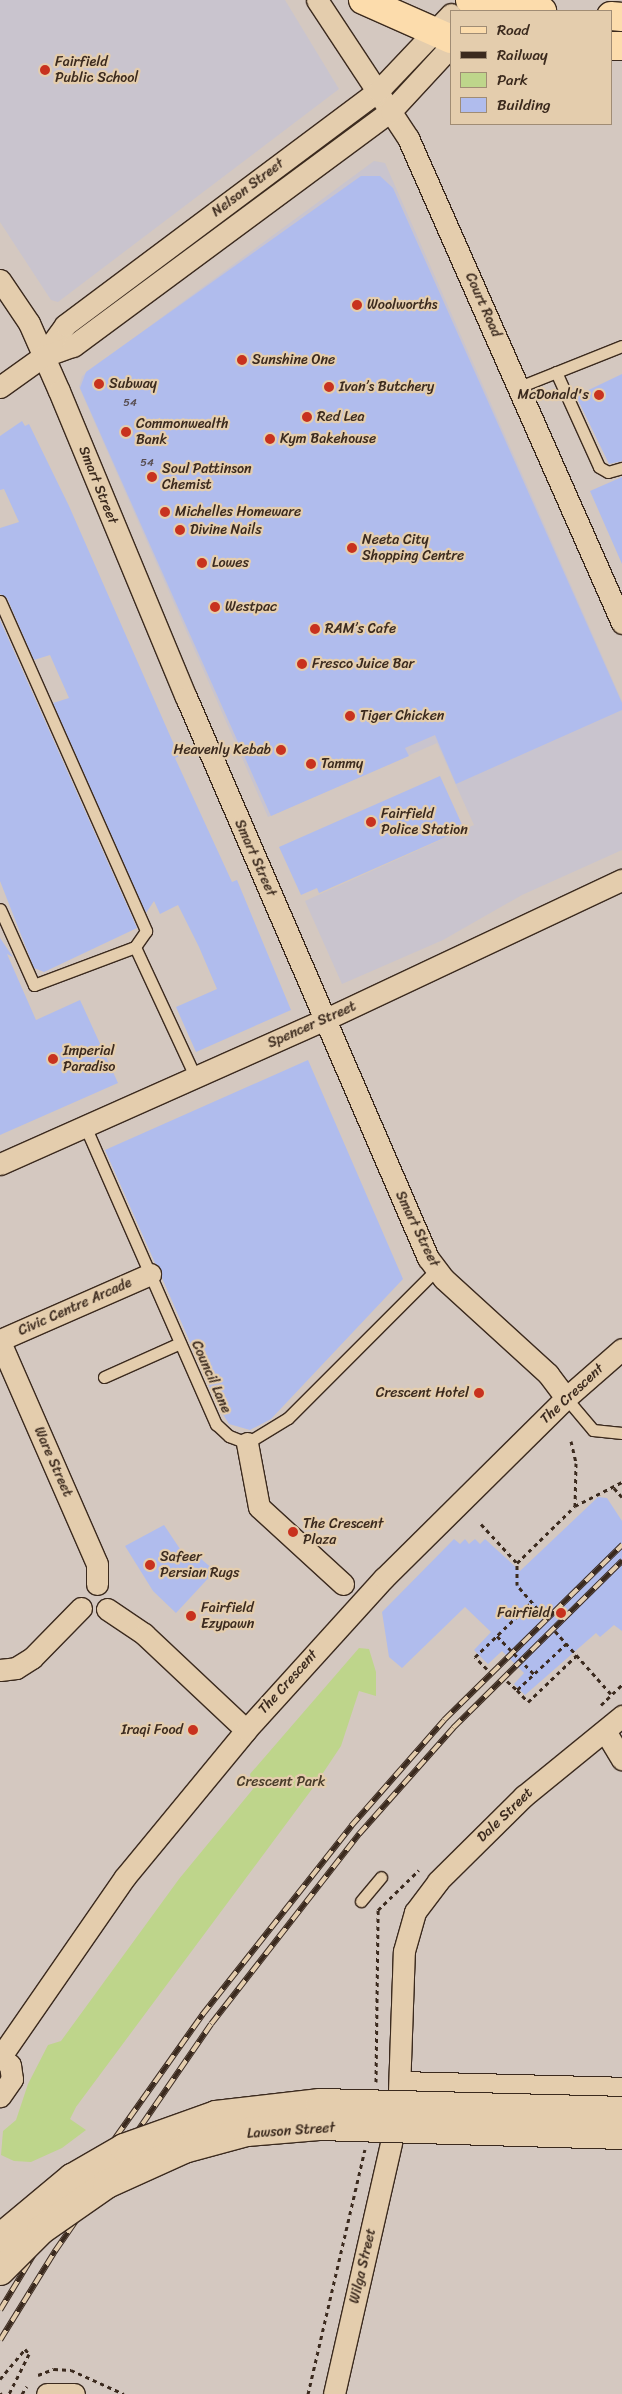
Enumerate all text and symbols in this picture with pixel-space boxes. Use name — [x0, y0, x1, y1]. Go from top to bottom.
legend — [450, 10, 612, 125]
text: Road — [497, 17, 529, 43]
text: Railway — [497, 42, 548, 68]
place label: Fairfield Public School — [55, 54, 138, 86]
marker: Fairfield Public School — [39, 64, 51, 76]
text: Park — [497, 67, 528, 93]
text: Building — [497, 92, 551, 118]
street label: Nelson Street — [208, 155, 288, 221]
street label: Court Road — [461, 270, 505, 340]
place label: Woolworths — [367, 297, 438, 313]
marker: Woolworths — [351, 299, 363, 311]
place label: Sunshine One — [252, 352, 335, 368]
marker: Sunshine One — [236, 354, 248, 366]
place label: Subway — [109, 376, 157, 392]
marker: Subway — [93, 378, 105, 390]
place label: Ivan’s Butchery — [339, 379, 435, 395]
marker: Ivan’s Butchery — [323, 381, 335, 393]
place label: McDonald's — [517, 387, 589, 403]
marker: McDonald's — [593, 389, 605, 401]
house number: 54 — [123, 396, 137, 410]
place label: Red Lea — [317, 409, 364, 425]
marker: Red Lea — [301, 411, 313, 423]
place label: Commonwealth Bank — [136, 416, 228, 448]
marker: Commonwealth Bank — [120, 426, 132, 438]
place label: Kym Bakehouse — [280, 431, 375, 447]
marker: Kym Bakehouse — [264, 433, 276, 445]
street label: Smart Street — [75, 444, 121, 526]
house number: 54 — [140, 456, 154, 470]
place label: Soul Pattinson Chemist — [162, 461, 253, 494]
marker: Soul Pattinson Chemist — [146, 471, 158, 483]
place label: Michelles Homeware — [175, 504, 301, 520]
marker: Michelles Homeware — [159, 506, 171, 518]
place label: Divine Nails — [190, 522, 262, 538]
marker: Divine Nails — [174, 524, 186, 536]
place label: Neeta City Shopping Centre — [362, 532, 465, 564]
marker: Neeta City Shopping Centre — [346, 542, 358, 554]
place label: Lowes — [212, 555, 249, 571]
marker: Lowes — [196, 557, 208, 569]
place label: Westpac — [225, 599, 277, 615]
marker: Westpac — [209, 601, 221, 613]
place label: RAM’s Cafe — [325, 621, 397, 637]
marker: RAM’s Cafe — [309, 623, 321, 635]
place label: Fresco Juice Bar — [312, 656, 414, 672]
marker: Fresco Juice Bar — [296, 658, 308, 670]
place label: Tiger Chicken — [360, 708, 444, 724]
marker: Tiger Chicken — [344, 710, 356, 722]
place label: Heavenly Kebab — [173, 742, 271, 758]
marker: Heavenly Kebab — [275, 744, 287, 756]
place label: Tammy — [321, 756, 363, 772]
marker: Tammy — [305, 758, 317, 770]
place label: Fairfield Police Station — [381, 806, 468, 839]
marker: Fairfield Police Station — [365, 816, 377, 828]
street label: Smart Street — [231, 817, 279, 899]
street label: Spencer Street — [265, 998, 359, 1052]
place label: Imperial Paradiso — [63, 1043, 115, 1076]
marker: Imperial Paradiso — [47, 1053, 59, 1065]
street label: Smart Street — [391, 1188, 443, 1270]
street label: Civic Centre Arcade — [15, 1274, 135, 1340]
street label: Council Lane — [188, 1338, 234, 1416]
street label: The Crescent — [536, 1360, 608, 1428]
place label: Crescent Hotel — [375, 1385, 469, 1401]
marker: Crescent Hotel — [473, 1387, 485, 1399]
street label: Ware Street — [30, 1424, 76, 1500]
place label: The Crescent Plaza — [303, 1516, 385, 1548]
marker: The Crescent Plaza — [287, 1526, 299, 1538]
place label: Safeer Persian Rugs — [160, 1549, 240, 1581]
marker: Safeer Persian Rugs — [144, 1559, 156, 1571]
place label: Fairfield Ezypawn — [201, 1600, 254, 1632]
place label: Fairfield — [497, 1605, 550, 1621]
marker: Fairfield — [554, 1606, 568, 1620]
marker: Fairfield Ezypawn — [185, 1610, 197, 1622]
street label: The Crescent — [254, 1646, 322, 1718]
place label: Iraqi Food — [121, 1722, 183, 1738]
marker: Iraqi Food — [187, 1724, 199, 1736]
park label: Crescent Park — [237, 1774, 325, 1790]
street label: Dale Street — [474, 1784, 536, 1846]
street label: Lawson Street — [246, 2120, 336, 2142]
street label: Wilga Street — [346, 2227, 380, 2305]

